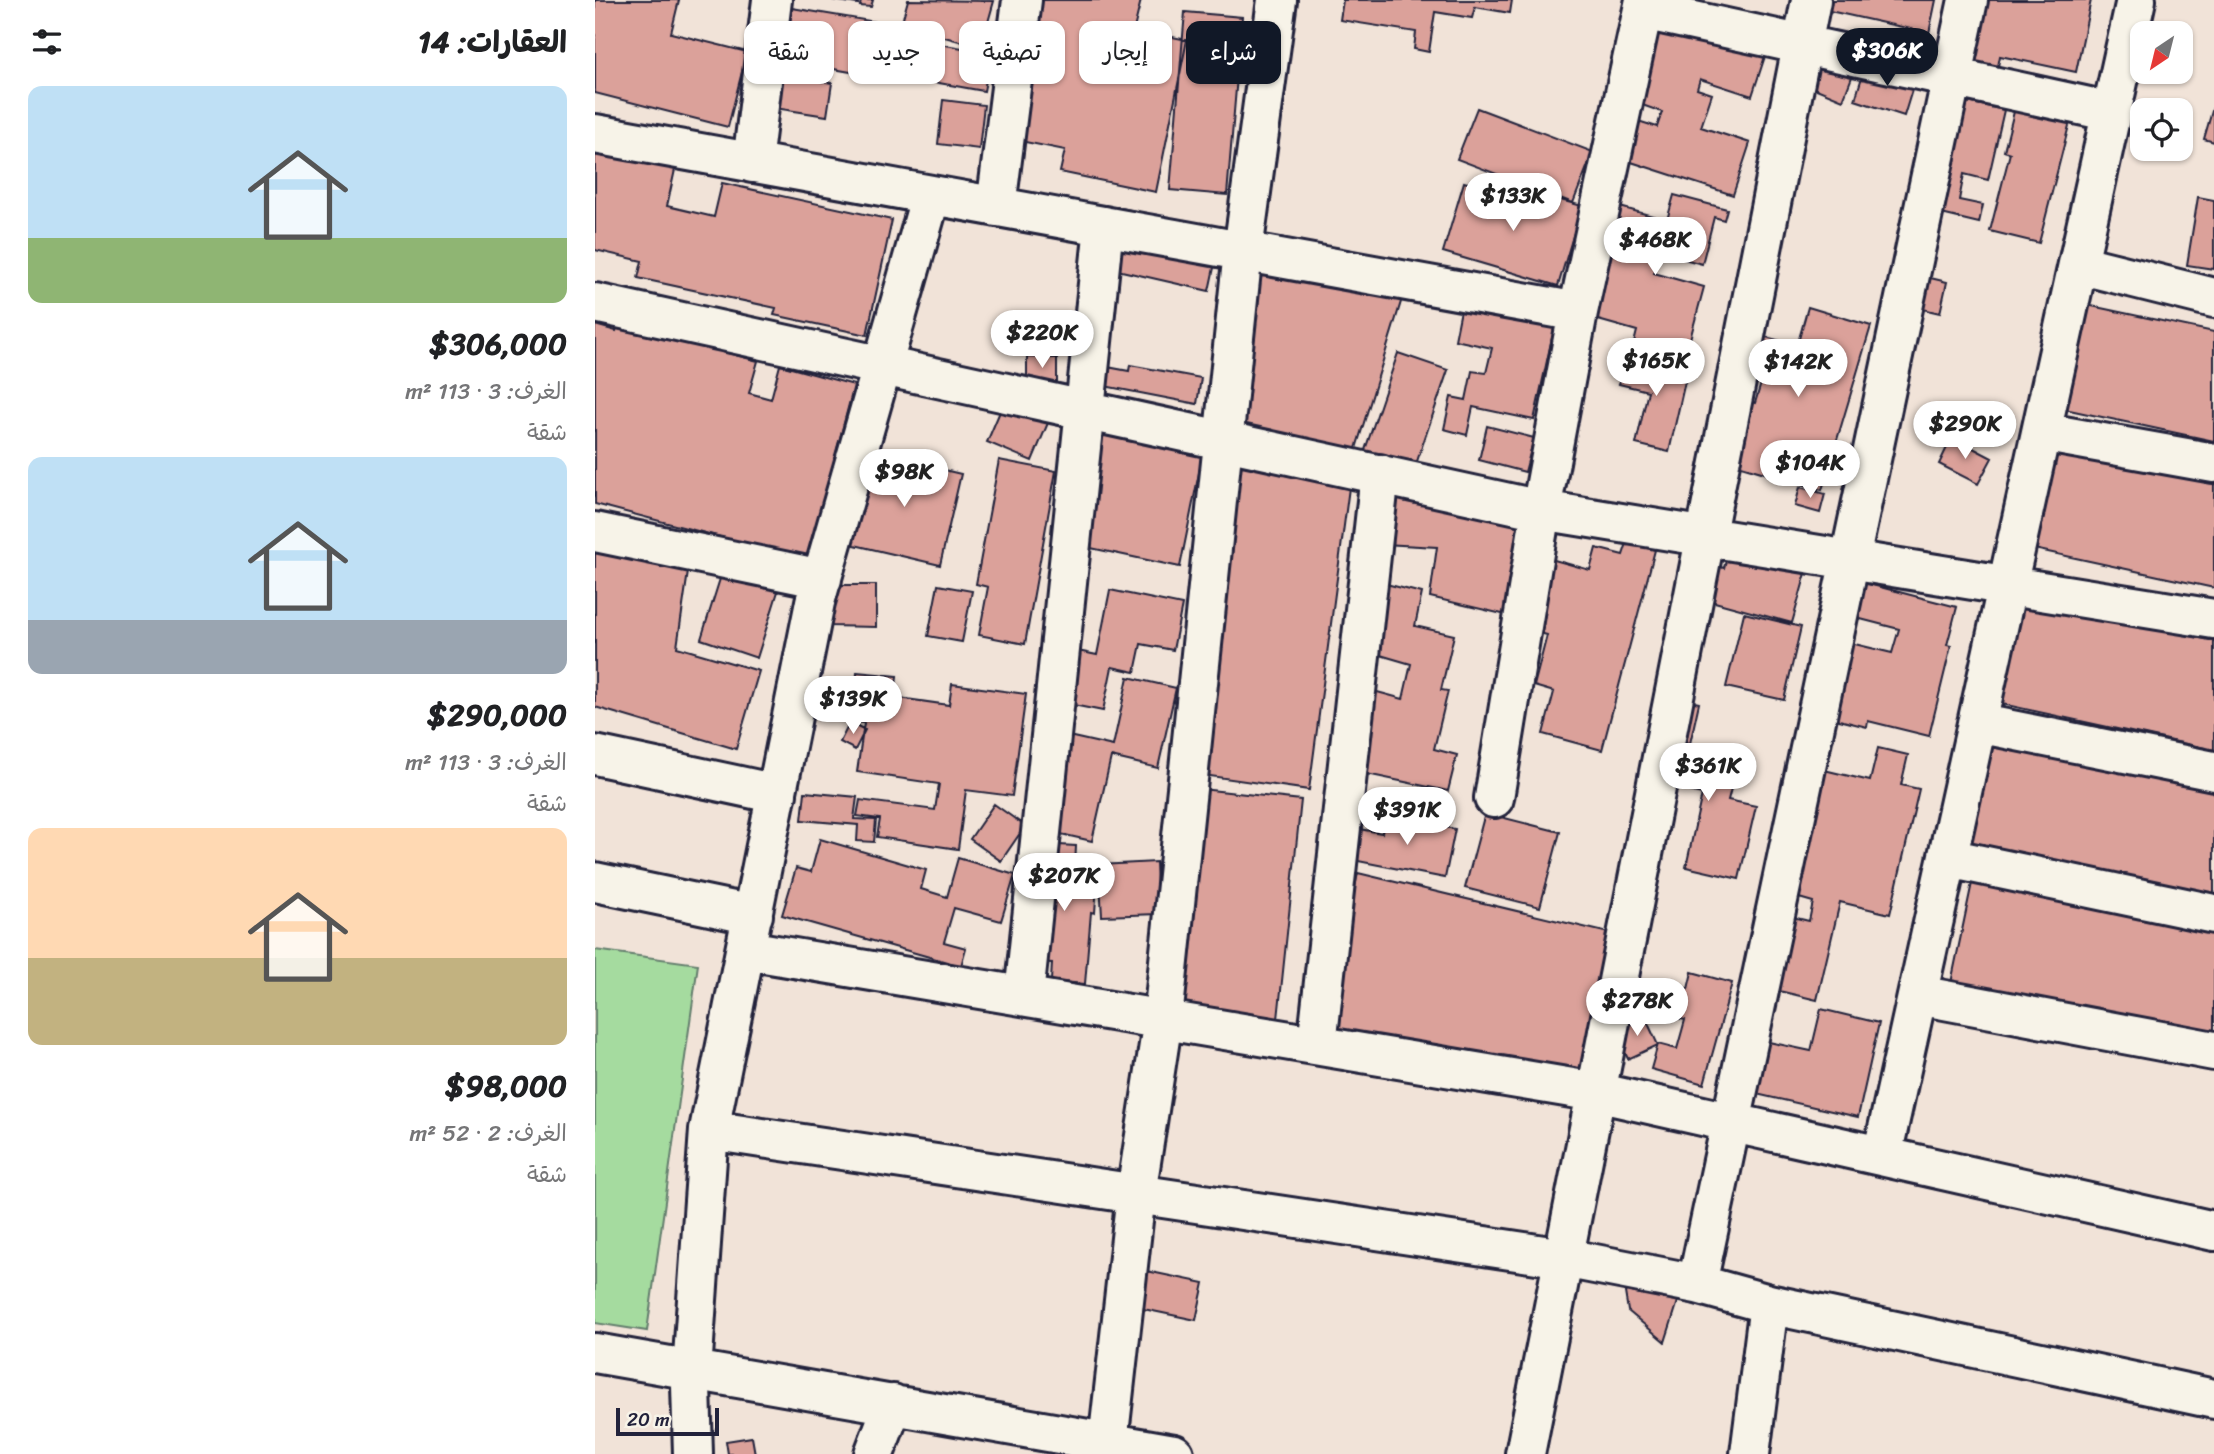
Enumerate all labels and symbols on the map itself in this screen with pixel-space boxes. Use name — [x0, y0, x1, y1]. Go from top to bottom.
north arrow — [2130, 21, 2193, 84]
pin: $306K — [1838, 28, 1936, 88]
pin: $133K — [1464, 174, 1562, 233]
pin: $468K — [1606, 218, 1704, 277]
pin: $220K — [993, 310, 1091, 370]
pin: $165K — [1607, 338, 1705, 398]
pin: $142K — [1749, 340, 1847, 399]
pin: $290K — [1916, 402, 2014, 461]
pin: $104K — [1761, 440, 1859, 500]
pin: $98K — [863, 449, 945, 509]
pin: $139K — [804, 676, 902, 736]
pin: $361K — [1659, 744, 1757, 803]
pin: $391K — [1358, 788, 1456, 847]
pin: $207K — [1015, 853, 1113, 913]
pin: $278K — [1588, 978, 1686, 1038]
scale bar — [616, 1405, 719, 1437]

